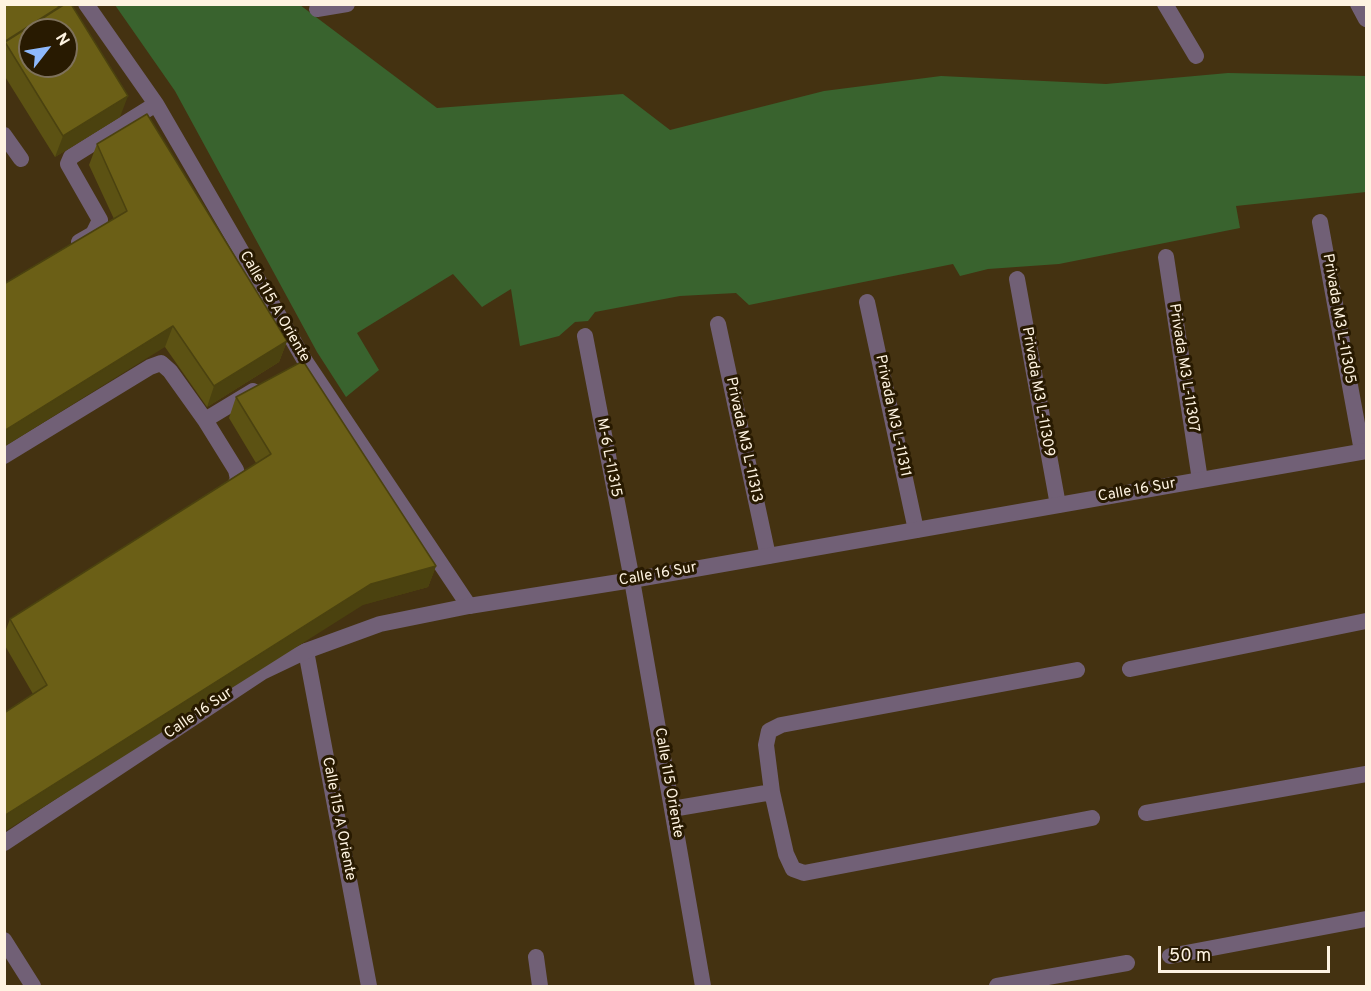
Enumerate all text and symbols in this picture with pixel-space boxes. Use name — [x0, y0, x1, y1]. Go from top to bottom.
north arrow — [18, 18, 78, 78]
text: N — [50, 30, 73, 50]
street label: Calle 115 A Oriente — [235, 248, 313, 366]
street label: Privada M3 L-11305 — [1318, 252, 1358, 386]
street label: Privada M3 L-11307 — [1164, 302, 1202, 434]
street label: Privada M3 L-11309 — [1017, 326, 1057, 458]
street label: Privada M3 L-11311 — [870, 353, 914, 479]
street label: Privada M3 L-11313 — [721, 376, 765, 504]
street label: M-6 L-11315 — [591, 417, 625, 499]
street label: Calle 16 Sur — [1097, 475, 1177, 507]
street label: Calle 16 Sur — [618, 559, 698, 591]
street label: Calle 16 Sur — [161, 685, 237, 743]
street label: Calle 115 Oriente — [649, 726, 687, 840]
street label: Calle 115 A Oriente — [317, 756, 359, 882]
scale bar — [1161, 934, 1334, 972]
text: 50 m — [1169, 945, 1211, 968]

